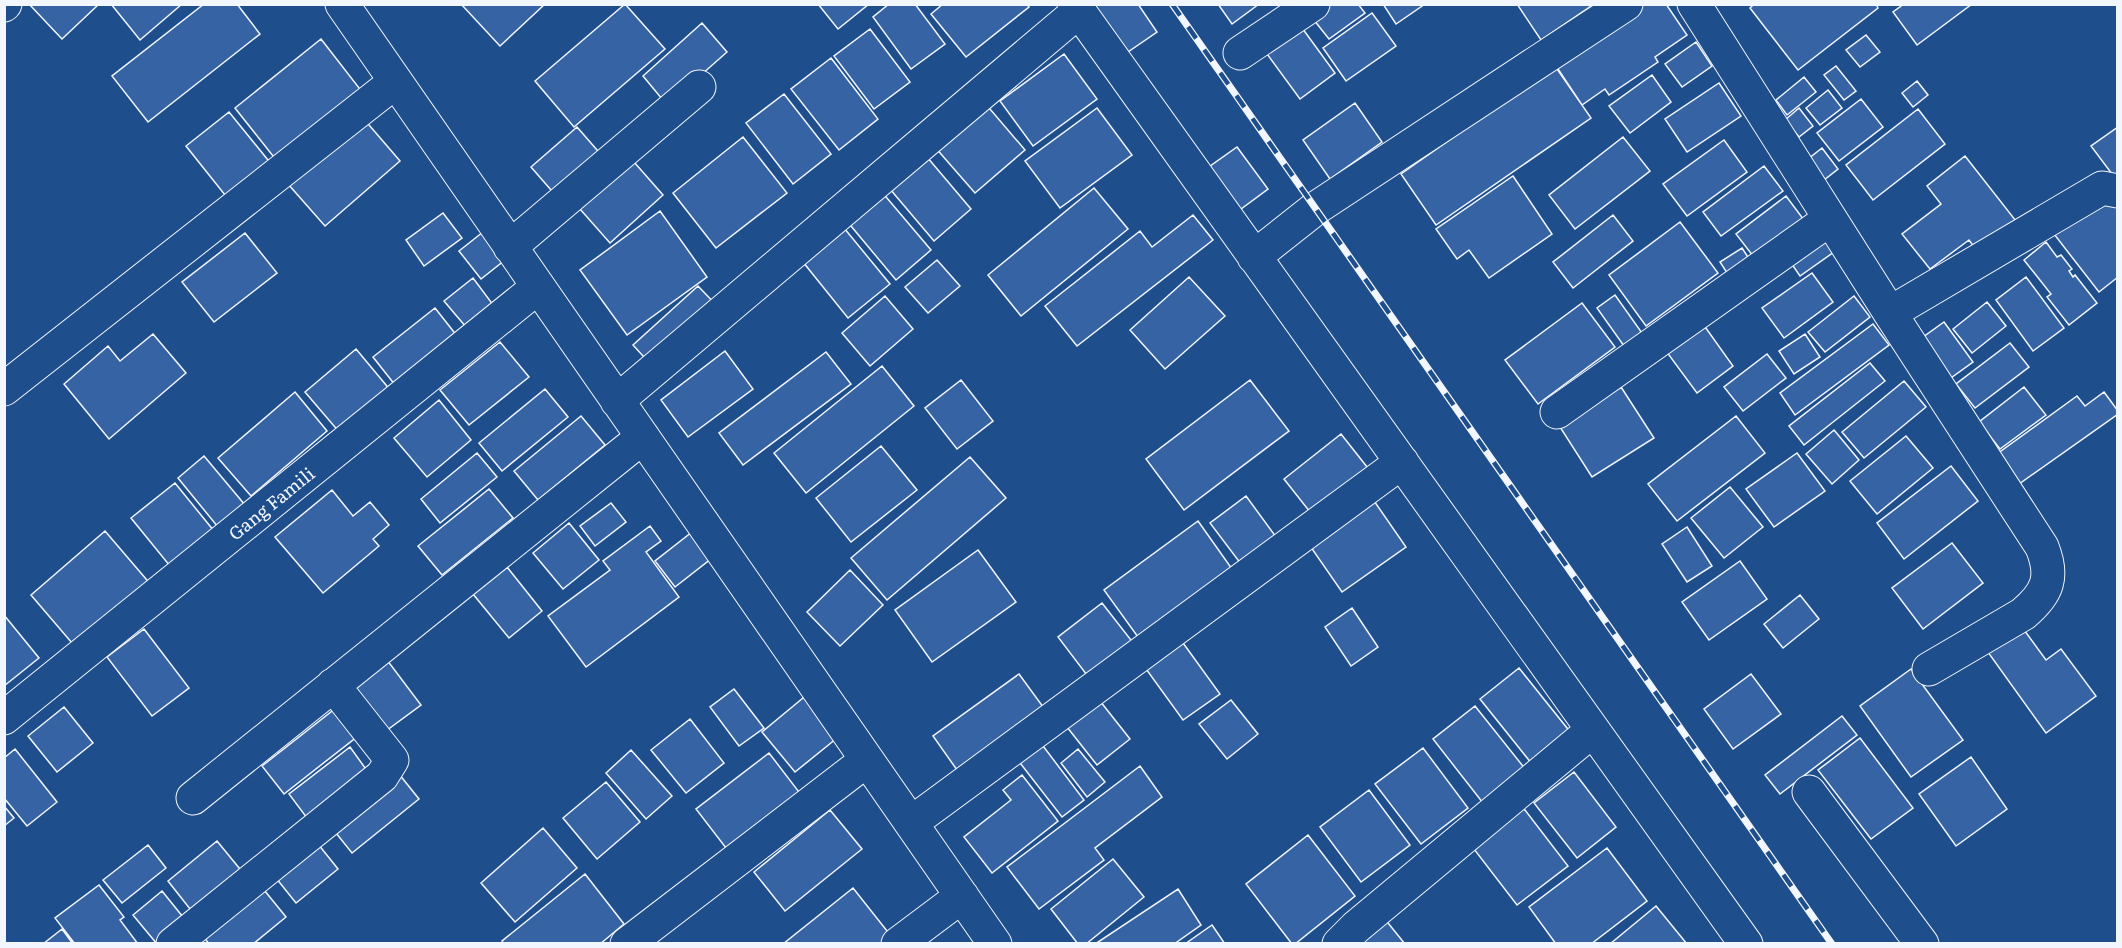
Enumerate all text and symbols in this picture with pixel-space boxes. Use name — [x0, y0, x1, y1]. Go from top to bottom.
street label: Gang Famili — [222, 460, 320, 546]

